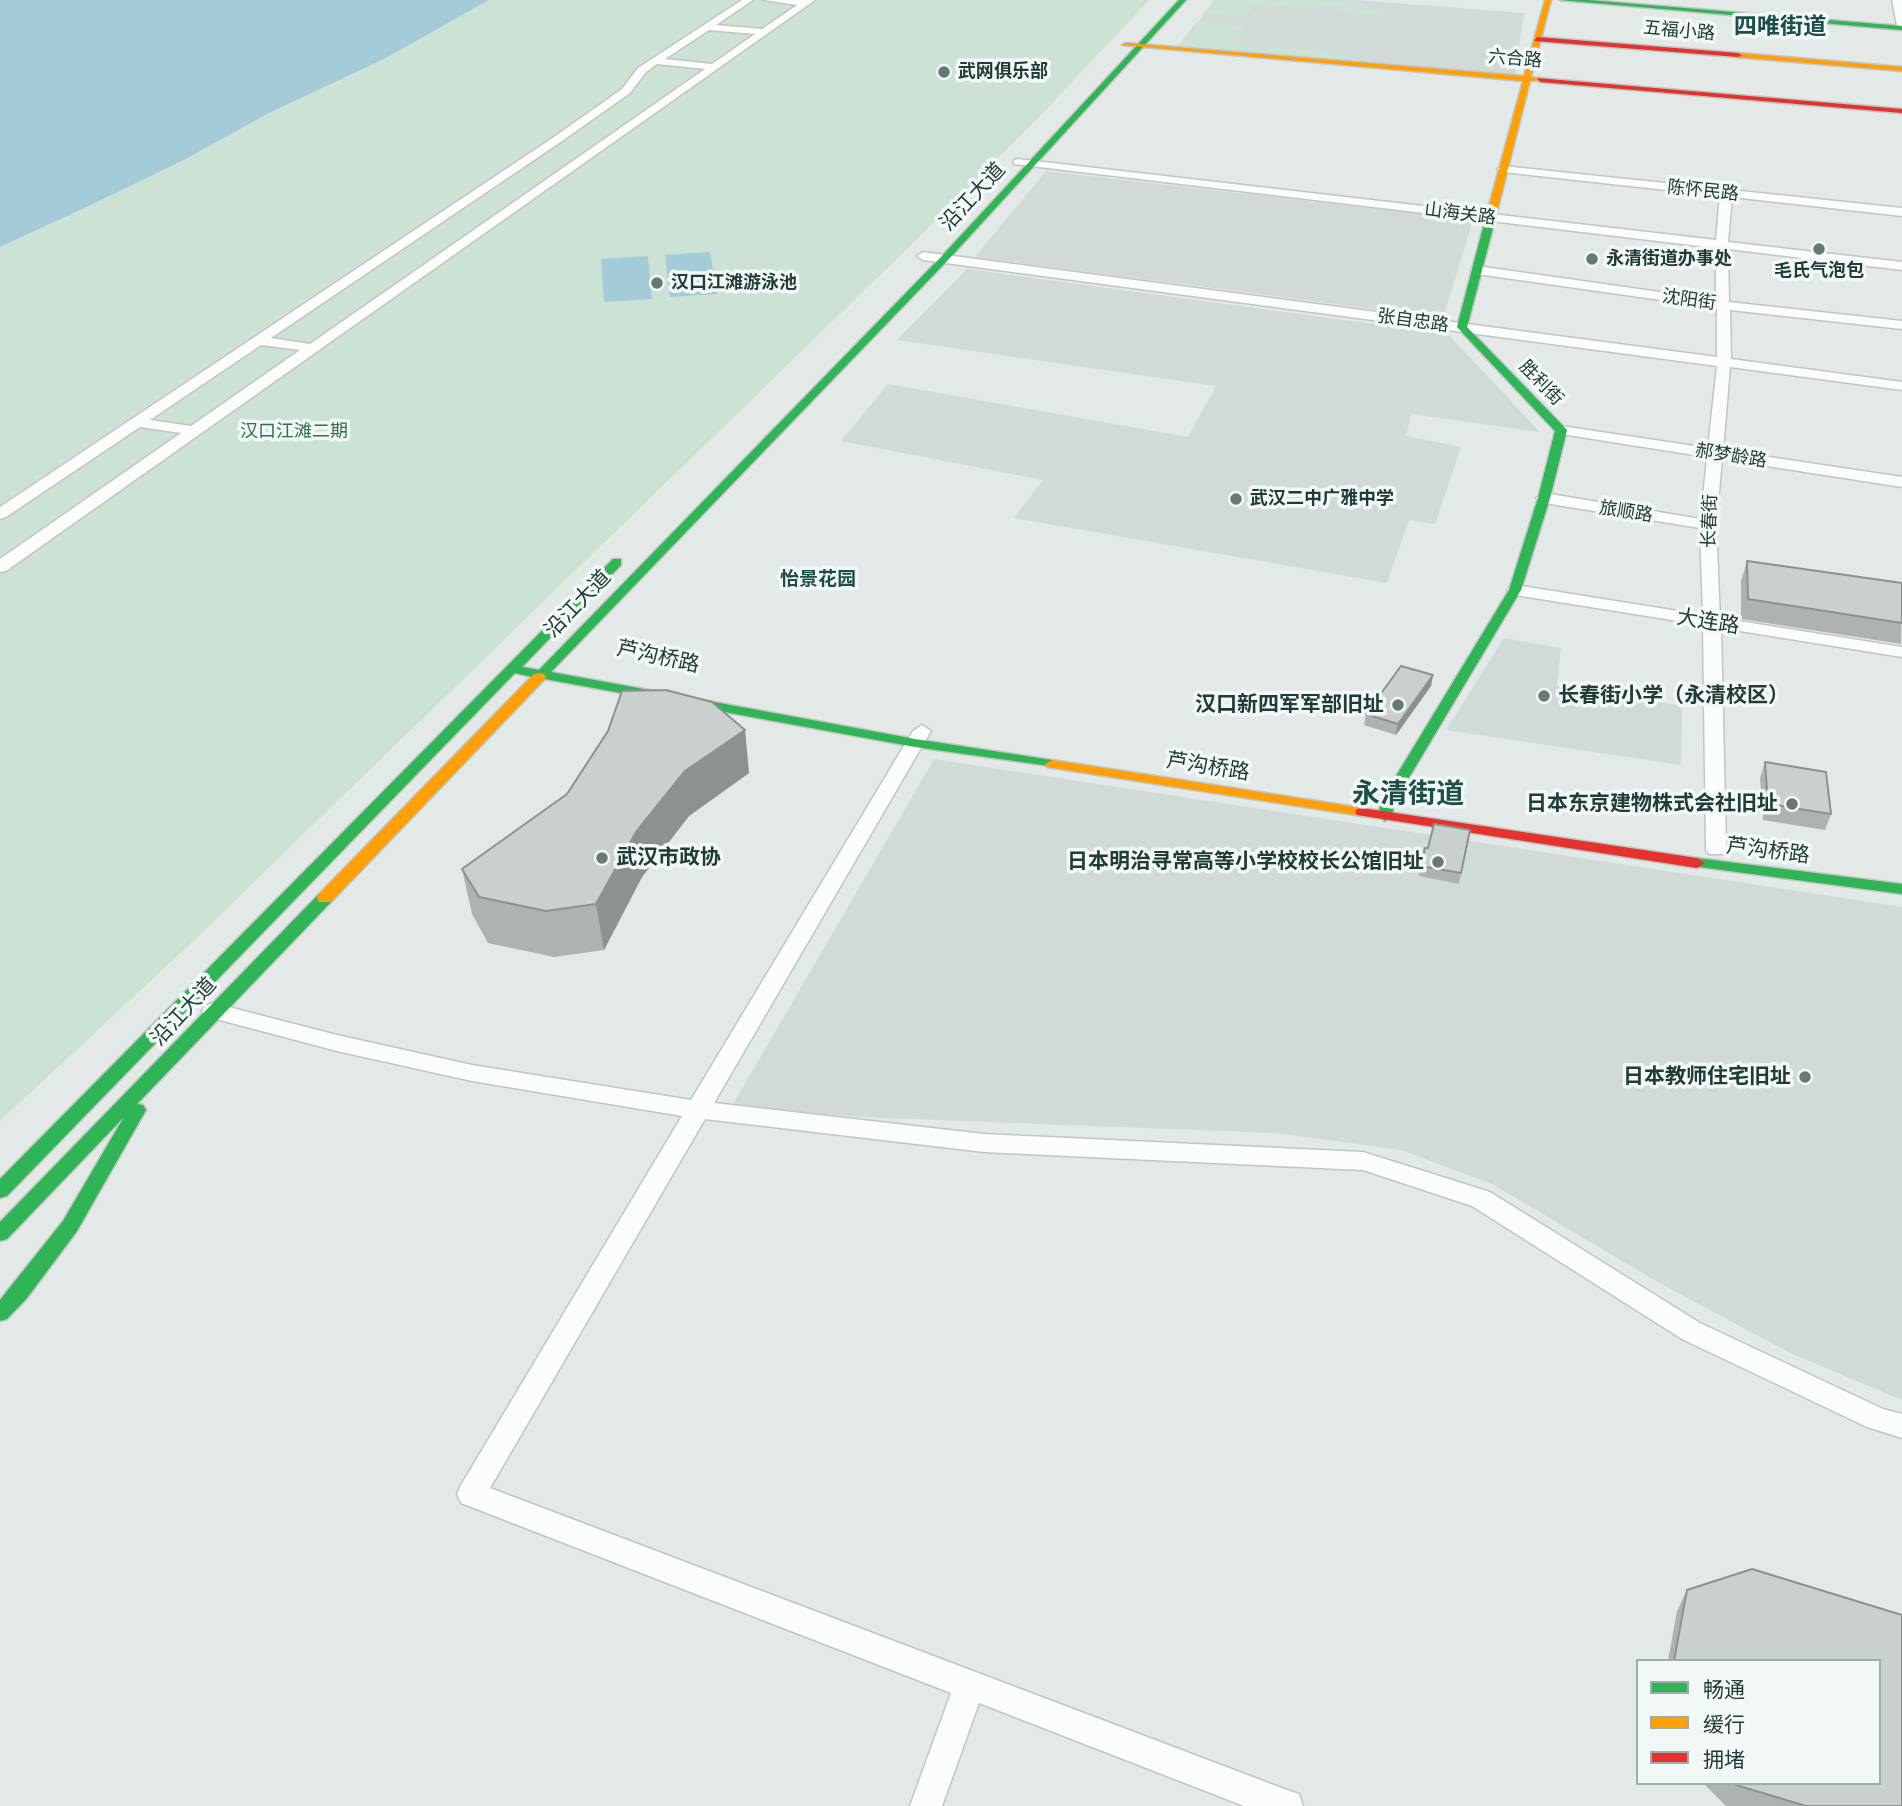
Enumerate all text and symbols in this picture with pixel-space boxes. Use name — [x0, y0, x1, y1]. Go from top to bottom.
district label: 四唯街道 — [1734, 13, 1826, 41]
street label: 五福小路 — [1642, 17, 1716, 45]
street label: 六合路 — [1487, 46, 1543, 72]
place label: 武网俱乐部 — [958, 61, 1048, 83]
marker: 武网俱乐部 — [936, 64, 952, 80]
street label: 沿江大道 — [935, 158, 1011, 236]
street label: 陈怀民路 — [1666, 176, 1740, 206]
street label: 山海关路 — [1423, 199, 1497, 229]
marker: 毛氏气泡包 — [1811, 241, 1827, 257]
place label: 永清街道办事处 — [1606, 248, 1732, 270]
marker: 永清街道办事处 — [1584, 251, 1600, 267]
place label: 毛氏气泡包 — [1774, 260, 1864, 282]
place label: 汉口江滩游泳池 — [671, 272, 797, 294]
marker: 汉口江滩游泳池 — [649, 275, 665, 291]
street label: 沈阳街 — [1661, 286, 1717, 314]
street label: 张自忠路 — [1376, 305, 1450, 337]
street label: 胜利街 — [1514, 356, 1568, 410]
park label: 汉口江滩二期 — [240, 421, 348, 443]
street label: 郝梦龄路 — [1694, 440, 1768, 472]
place label: 武汉二中广雅中学 — [1250, 488, 1394, 510]
marker: 武汉二中广雅中学 — [1228, 491, 1244, 507]
street label: 长春街 — [1698, 494, 1722, 548]
street label: 旅顺路 — [1598, 497, 1654, 527]
street label: 沿江大道 — [540, 565, 616, 643]
district label: 怡景花园 — [780, 568, 856, 590]
street label: 大连路 — [1675, 605, 1741, 639]
street label: 芦沟桥路 — [614, 636, 702, 678]
place label: 长春街小学（永清校区） — [1558, 683, 1789, 709]
marker: 长春街小学（永清校区） — [1536, 688, 1552, 704]
place label: 汉口新四军军部旧址 — [1195, 692, 1384, 718]
marker: 汉口新四军军部旧址 — [1390, 697, 1406, 713]
street label: 芦沟桥路 — [1165, 748, 1251, 786]
district label: 永清街道 — [1352, 778, 1464, 812]
place label: 日本东京建物株式会社旧址 — [1526, 791, 1778, 817]
marker: 日本东京建物株式会社旧址 — [1784, 796, 1800, 812]
street label: 芦沟桥路 — [1725, 833, 1811, 869]
place label: 武汉市政协 — [616, 845, 721, 871]
place label: 日本明治寻常高等小学校校长公馆旧址 — [1067, 849, 1424, 875]
marker: 武汉市政协 — [594, 850, 610, 866]
marker: 日本明治寻常高等小学校校长公馆旧址 — [1430, 854, 1446, 870]
street label: 沿江大道 — [146, 973, 222, 1051]
place label: 日本教师住宅旧址 — [1623, 1064, 1791, 1090]
marker: 日本教师住宅旧址 — [1797, 1069, 1813, 1085]
legend — [1636, 1659, 1881, 1785]
text: 畅通 — [1703, 1677, 1745, 1702]
text: 缓行 — [1703, 1712, 1745, 1737]
text: 拥堵 — [1703, 1747, 1745, 1772]

